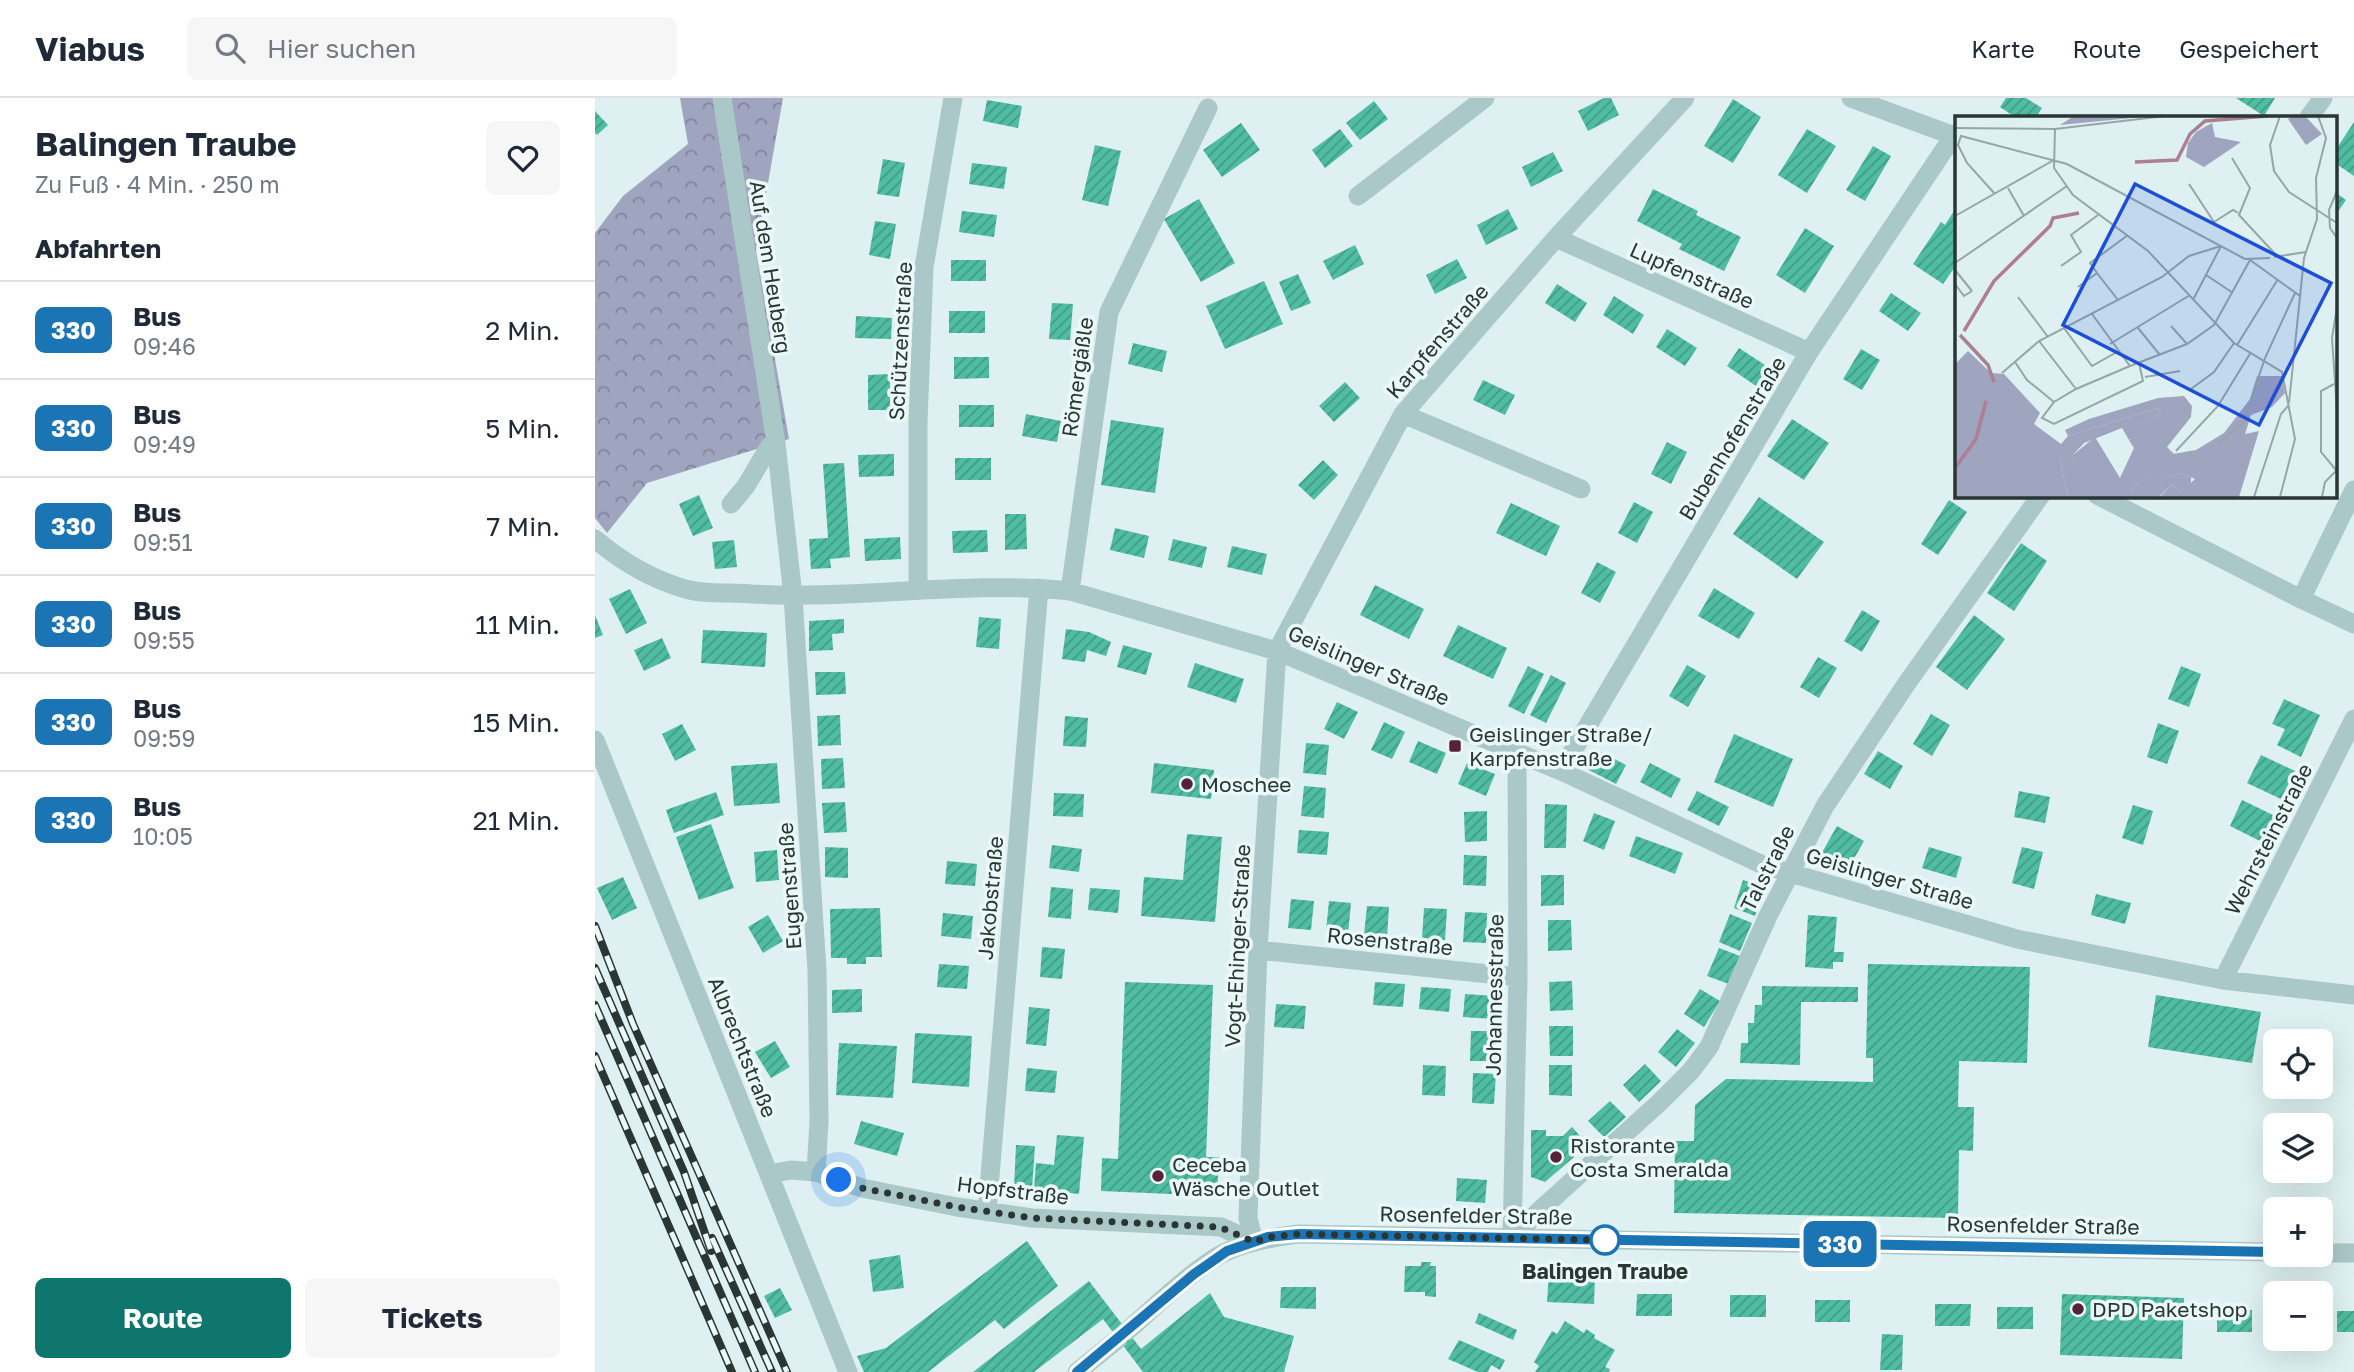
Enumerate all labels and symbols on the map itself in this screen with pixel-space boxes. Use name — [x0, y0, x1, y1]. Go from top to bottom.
inset map — [1955, 116, 2337, 497]
street label: Auf dem Heuberg — [744, 179, 798, 355]
street label: Lupfenstraße — [1626, 236, 1758, 314]
street label: Schützenstraße — [883, 261, 917, 421]
street label: Karpfenstraße — [1380, 278, 1494, 404]
street label: Römergäßle — [1056, 315, 1098, 439]
street label: Bubenhofenstraße — [1673, 351, 1791, 525]
street label: Geislinger Straße — [1284, 619, 1454, 711]
place label: Geislinger Straße/ Karpfenstraße — [1469, 721, 1652, 771]
marker: Geislinger Straße/ Karpfenstraße — [1447, 738, 1463, 754]
street label: Wehrsteinstraße — [2219, 759, 2317, 919]
place label: Moschee — [1201, 771, 1292, 797]
marker: Moschee — [1179, 776, 1195, 792]
street label: Talstraße — [1734, 820, 1800, 916]
street label: Eugenstraße — [772, 822, 806, 950]
street label: Jakobstraße — [972, 835, 1008, 961]
street label: Geislinger Straße — [1803, 842, 1977, 914]
street label: Vogt-Ehinger-Straße — [1219, 843, 1255, 1049]
street label: Johannesstraße — [1480, 914, 1508, 1076]
street label: Rosenstraße — [1326, 921, 1454, 961]
street label: Albrechtstraße — [703, 973, 783, 1121]
place label: Ristorante Costa Smeralda — [1570, 1132, 1729, 1182]
marker: Ristorante Costa Smeralda — [1548, 1149, 1564, 1165]
place label: Ceceba Wäsche Outlet — [1172, 1151, 1320, 1201]
your location — [821, 1162, 856, 1197]
marker: Ceceba Wäsche Outlet — [1150, 1168, 1166, 1184]
street label: Hopfstraße — [955, 1170, 1071, 1210]
street label: Rosenfelder Straße — [1379, 1200, 1573, 1230]
street label: Rosenfelder Straße — [1946, 1210, 2140, 1240]
line badge: 330 — [1800, 1221, 1880, 1267]
marker: Balingen Traube — [1590, 1225, 1620, 1255]
place label: Balingen Traube — [1522, 1258, 1688, 1284]
place label: DPD Paketshop — [2092, 1296, 2247, 1322]
marker: DPD Paketshop — [2070, 1301, 2086, 1317]

